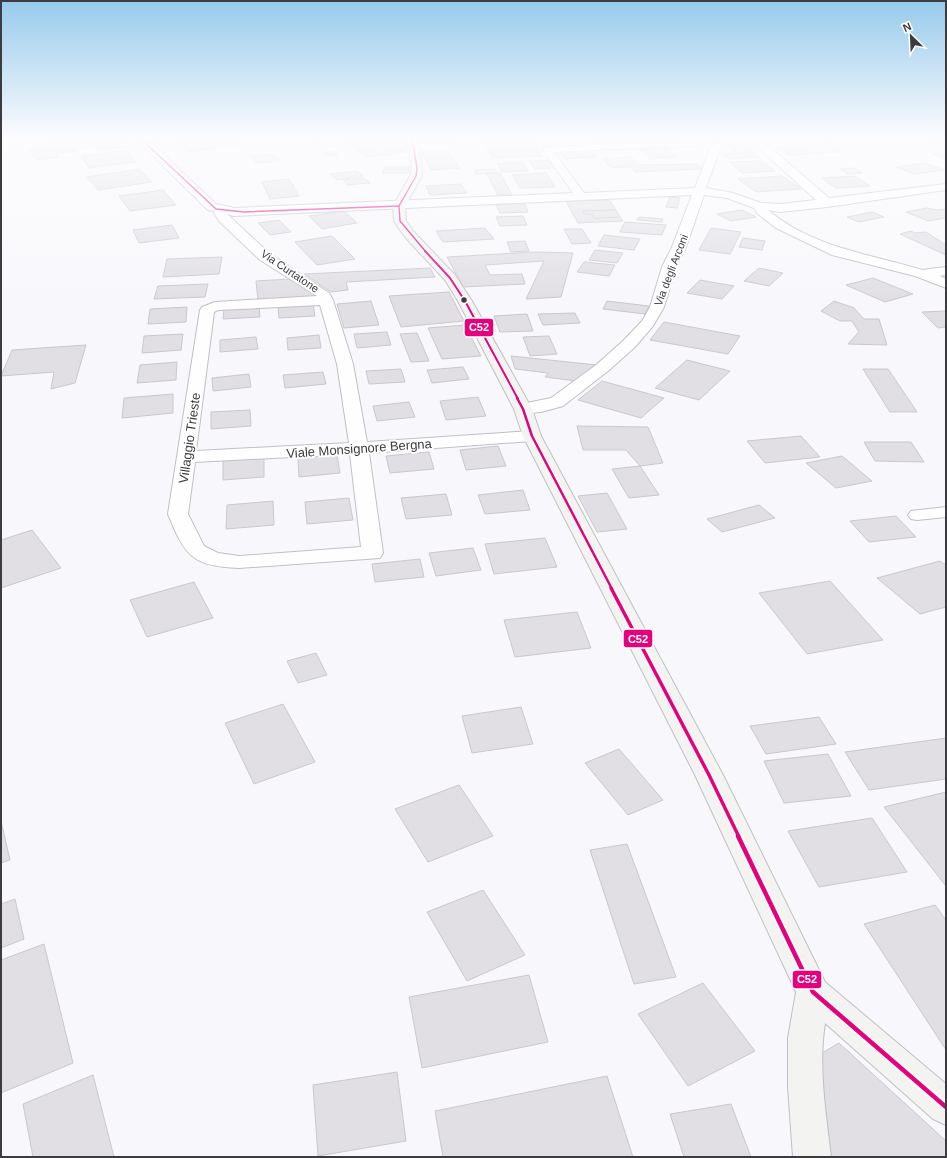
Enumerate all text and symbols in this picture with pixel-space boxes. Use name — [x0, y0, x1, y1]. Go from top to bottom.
north arrow — [891, 16, 931, 56]
text: N — [901, 20, 913, 34]
street label: Via degli Arconi — [652, 233, 690, 307]
street label: Via Curtatone — [259, 247, 321, 295]
unlabelled marker — [459, 295, 469, 305]
line badge: C52 — [464, 318, 494, 337]
text: C52 — [469, 321, 489, 333]
street label: Villaggio Trieste — [176, 392, 203, 484]
street label: Viale Monsignore Bergna — [286, 436, 433, 461]
line badge: C52 — [623, 629, 653, 648]
text: C52 — [628, 633, 648, 645]
line badge: C52 — [792, 970, 822, 989]
text: C52 — [797, 973, 817, 985]

